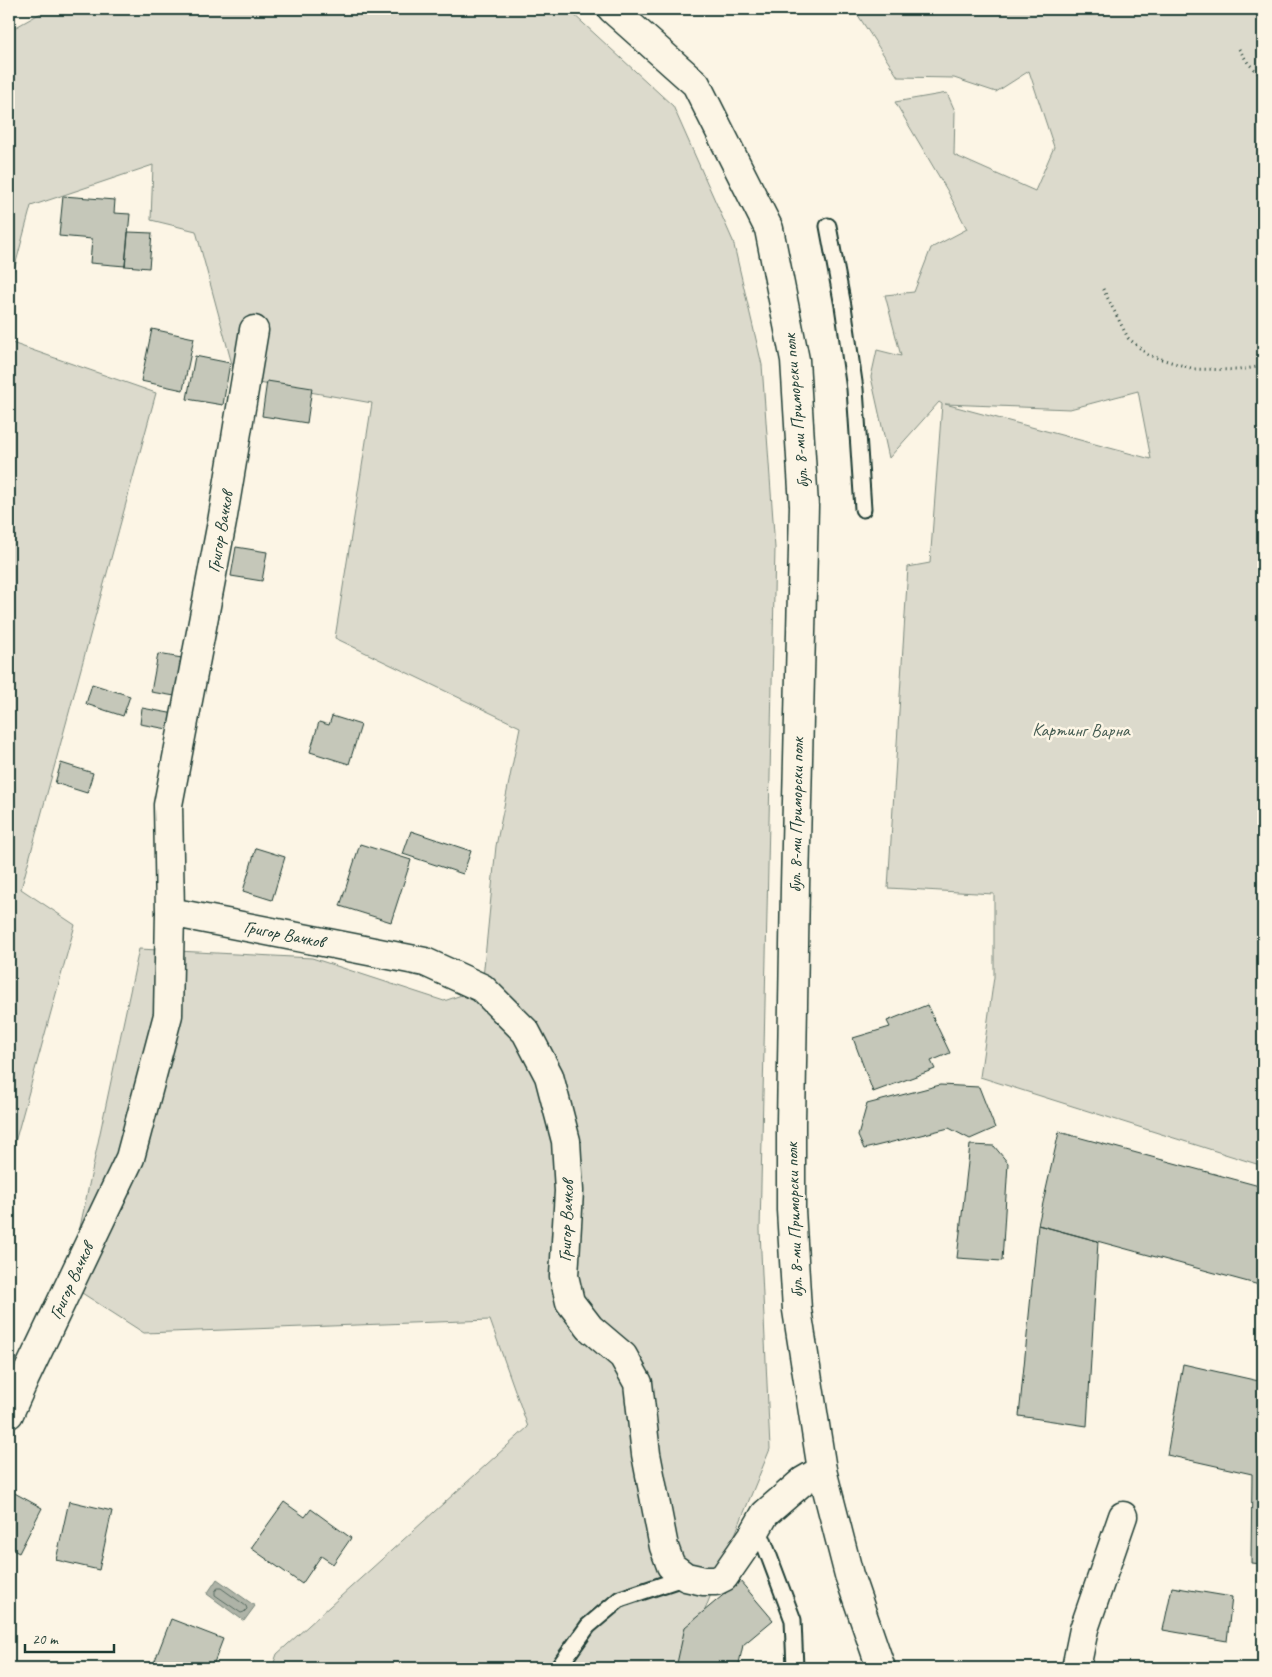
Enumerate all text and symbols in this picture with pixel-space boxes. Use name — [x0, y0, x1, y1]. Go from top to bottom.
street label: бул. 8-ми Приморски полк — [778, 331, 814, 489]
street label: Григор Вачков — [202, 487, 239, 574]
park label: Картинг Варна — [1032, 719, 1131, 741]
street label: бул. 8-ми Приморски полк — [784, 736, 808, 893]
street label: Григор Вачков — [242, 915, 330, 953]
street label: бул. 8-ми Приморски полк — [780, 1141, 808, 1298]
street label: Григор Вачков — [554, 1176, 579, 1262]
street label: Григор Вачков — [44, 1236, 100, 1323]
scale bar — [25, 1622, 114, 1654]
text: 20 m — [32, 1630, 59, 1649]

